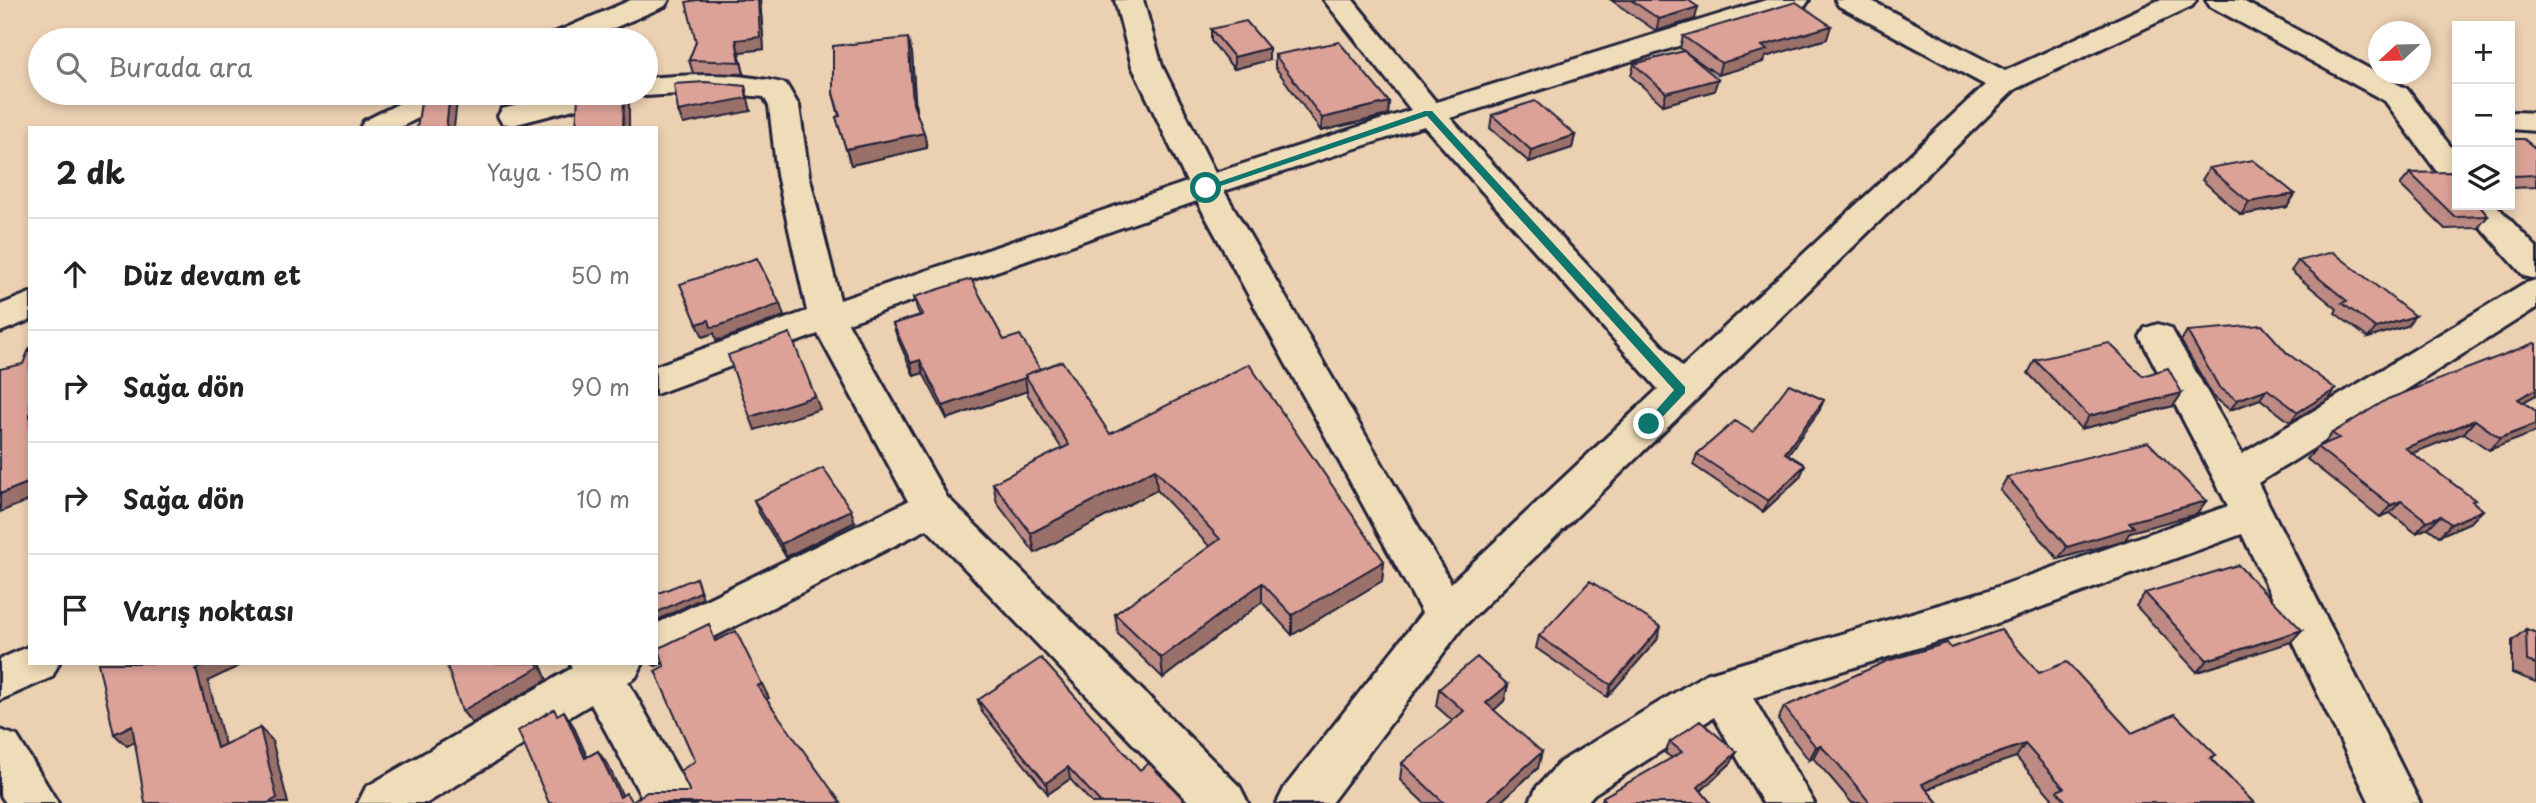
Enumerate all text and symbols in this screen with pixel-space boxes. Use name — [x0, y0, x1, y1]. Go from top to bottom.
north arrow — [2368, 21, 2431, 84]
map controls — [2452, 21, 2515, 210]
button: + — [2452, 21, 2515, 84]
search box — [28, 28, 658, 105]
text: Burada ara — [108, 47, 252, 86]
icon: search — [52, 48, 90, 86]
button: − — [2452, 84, 2515, 147]
button: layers — [2452, 147, 2515, 210]
text: 2 dk — [56, 149, 125, 194]
text: Yaya · 150 m — [487, 154, 630, 189]
route start — [1190, 172, 1221, 203]
icon: ahead — [56, 255, 94, 293]
text: Düz devam et — [123, 255, 301, 294]
text: 50 m — [570, 257, 630, 292]
icon: right — [56, 367, 94, 405]
text: Sağa dön — [123, 367, 245, 406]
text: 90 m — [571, 369, 630, 404]
route end — [1633, 408, 1664, 439]
icon: right — [56, 479, 94, 517]
text: Sağa dön — [123, 479, 245, 518]
text: 10 m — [576, 481, 630, 516]
icon: arrive — [56, 591, 94, 629]
text: Varış noktası — [123, 591, 294, 630]

